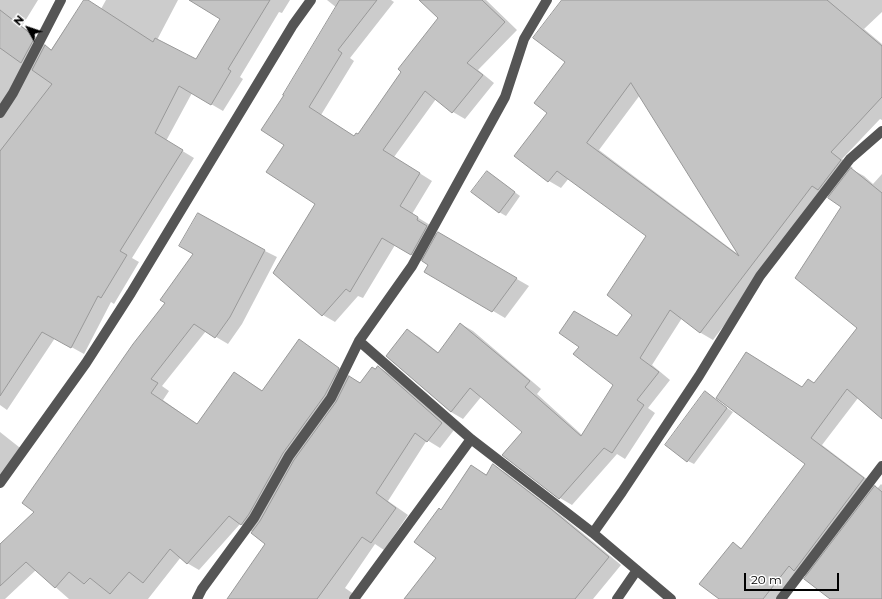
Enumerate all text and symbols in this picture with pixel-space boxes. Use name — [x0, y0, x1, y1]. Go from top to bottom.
north arrow — [8, 8, 48, 48]
text: N — [11, 12, 27, 28]
scale bar — [746, 565, 841, 591]
text: 20 m — [751, 572, 782, 587]

